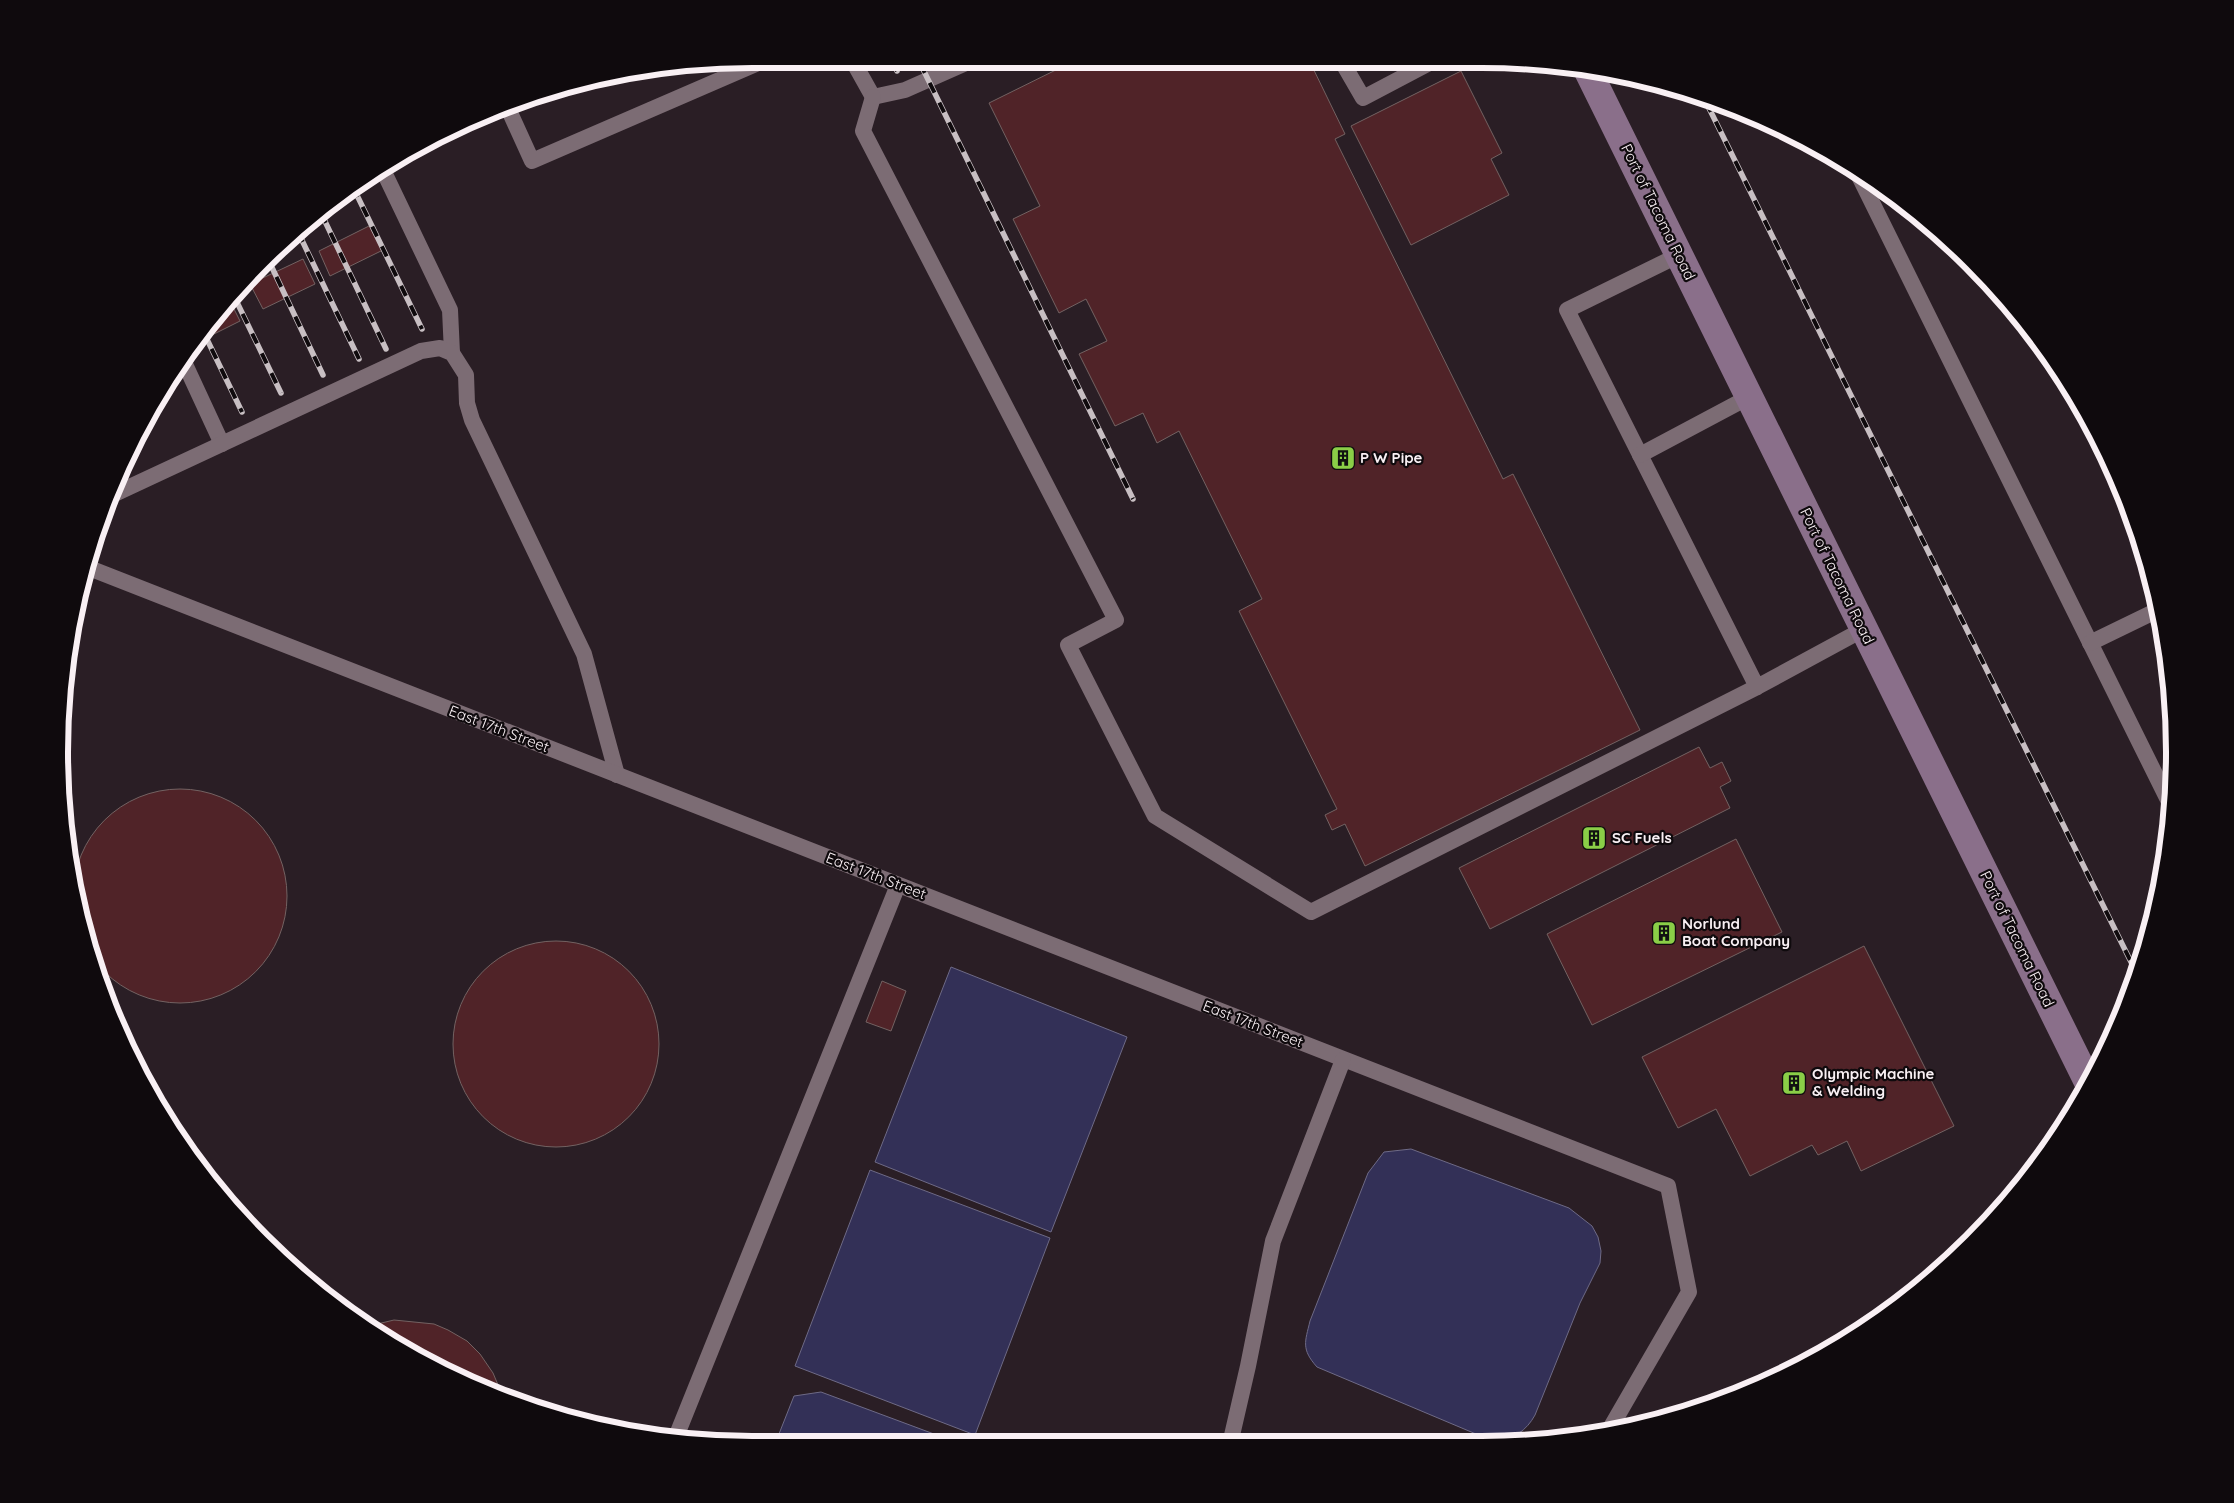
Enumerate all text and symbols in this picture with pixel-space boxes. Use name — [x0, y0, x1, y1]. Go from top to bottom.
street label: Port of Tacoma Road — [1617, 141, 1700, 283]
building icon: P W Pipe — [1330, 445, 1356, 471]
place label: P W Pipe — [1360, 448, 1423, 467]
street label: Port of Tacoma Road — [1796, 505, 1879, 647]
street label: East 17th Street — [446, 701, 552, 756]
building icon: SC Fuels — [1581, 825, 1607, 851]
place label: SC Fuels — [1612, 828, 1672, 847]
street label: East 17th Street — [823, 848, 929, 903]
street label: Port of Tacoma Road — [1976, 868, 2059, 1010]
place label: Norlund Boat Company — [1682, 914, 1790, 950]
building icon: Norlund Boat Company — [1651, 920, 1677, 946]
street label: East 17th Street — [1200, 996, 1306, 1051]
place label: Olympic Machine & Welding — [1812, 1064, 1935, 1100]
building icon: Olympic Machine & Welding — [1781, 1070, 1807, 1096]

